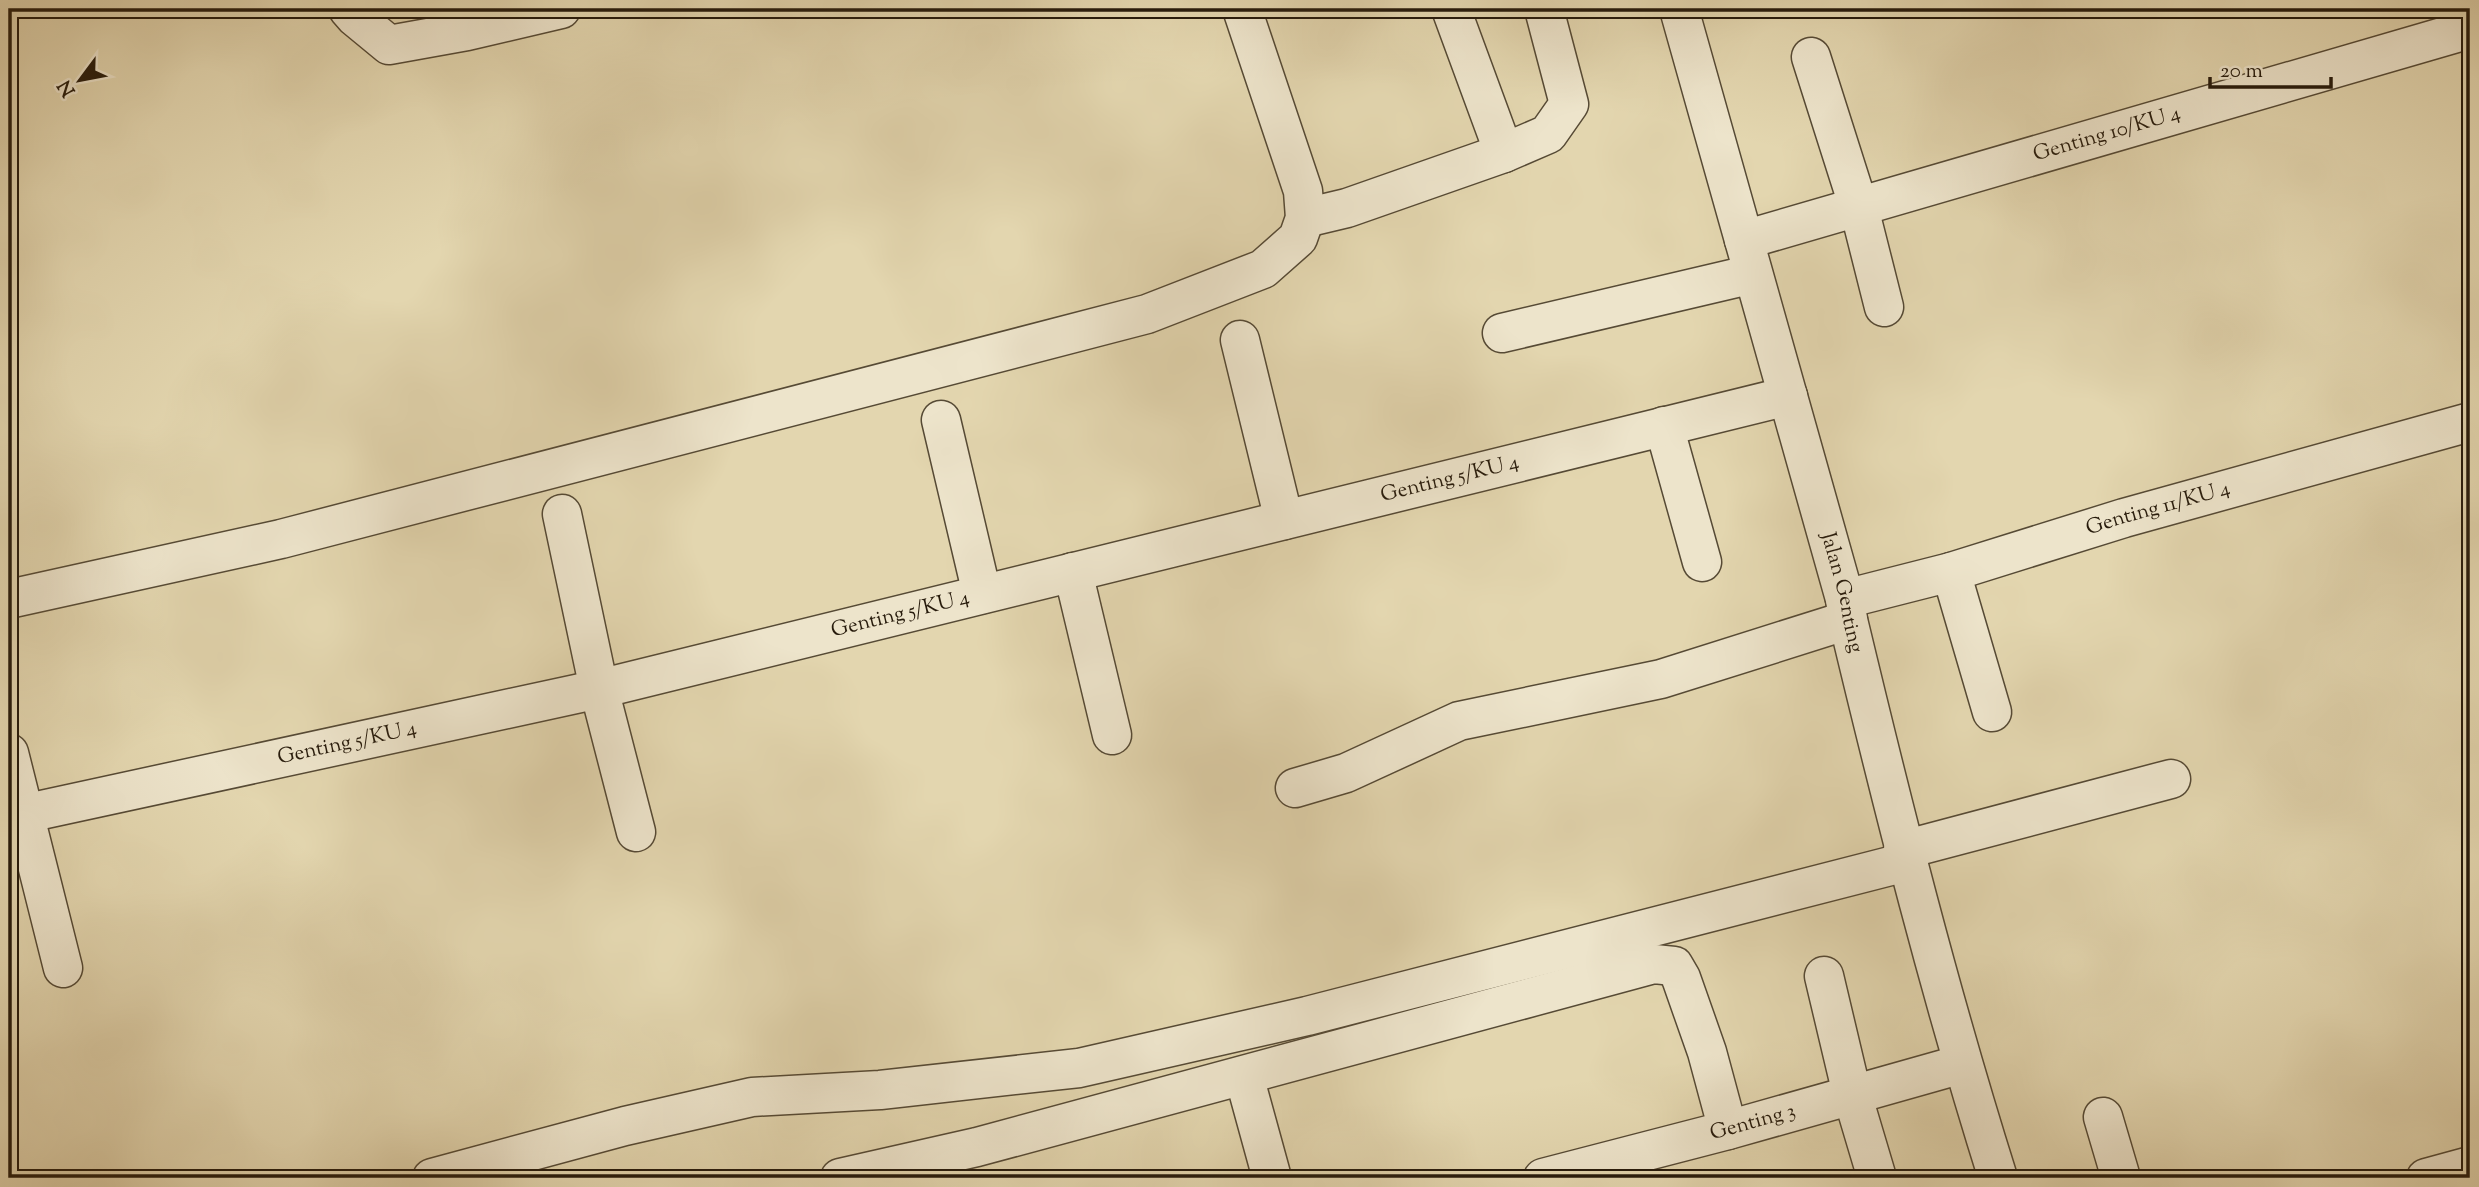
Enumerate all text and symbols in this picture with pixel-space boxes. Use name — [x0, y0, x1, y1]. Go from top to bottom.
north arrow — [46, 46, 116, 116]
scale bar — [2210, 46, 2330, 90]
text: 20 m — [2220, 57, 2263, 87]
text: N — [52, 74, 83, 101]
street label: Genting 10/KU 4 — [2030, 99, 2184, 170]
street label: Genting 5/KU 4 — [1377, 448, 1522, 511]
street label: Genting 11/KU 4 — [2082, 474, 2234, 544]
street label: Jalan Genting — [1812, 528, 1870, 656]
street label: Genting 5/KU 4 — [828, 583, 973, 646]
street label: Genting 5/KU 4 — [275, 714, 420, 773]
street label: Genting 3 — [1707, 1097, 1799, 1149]

